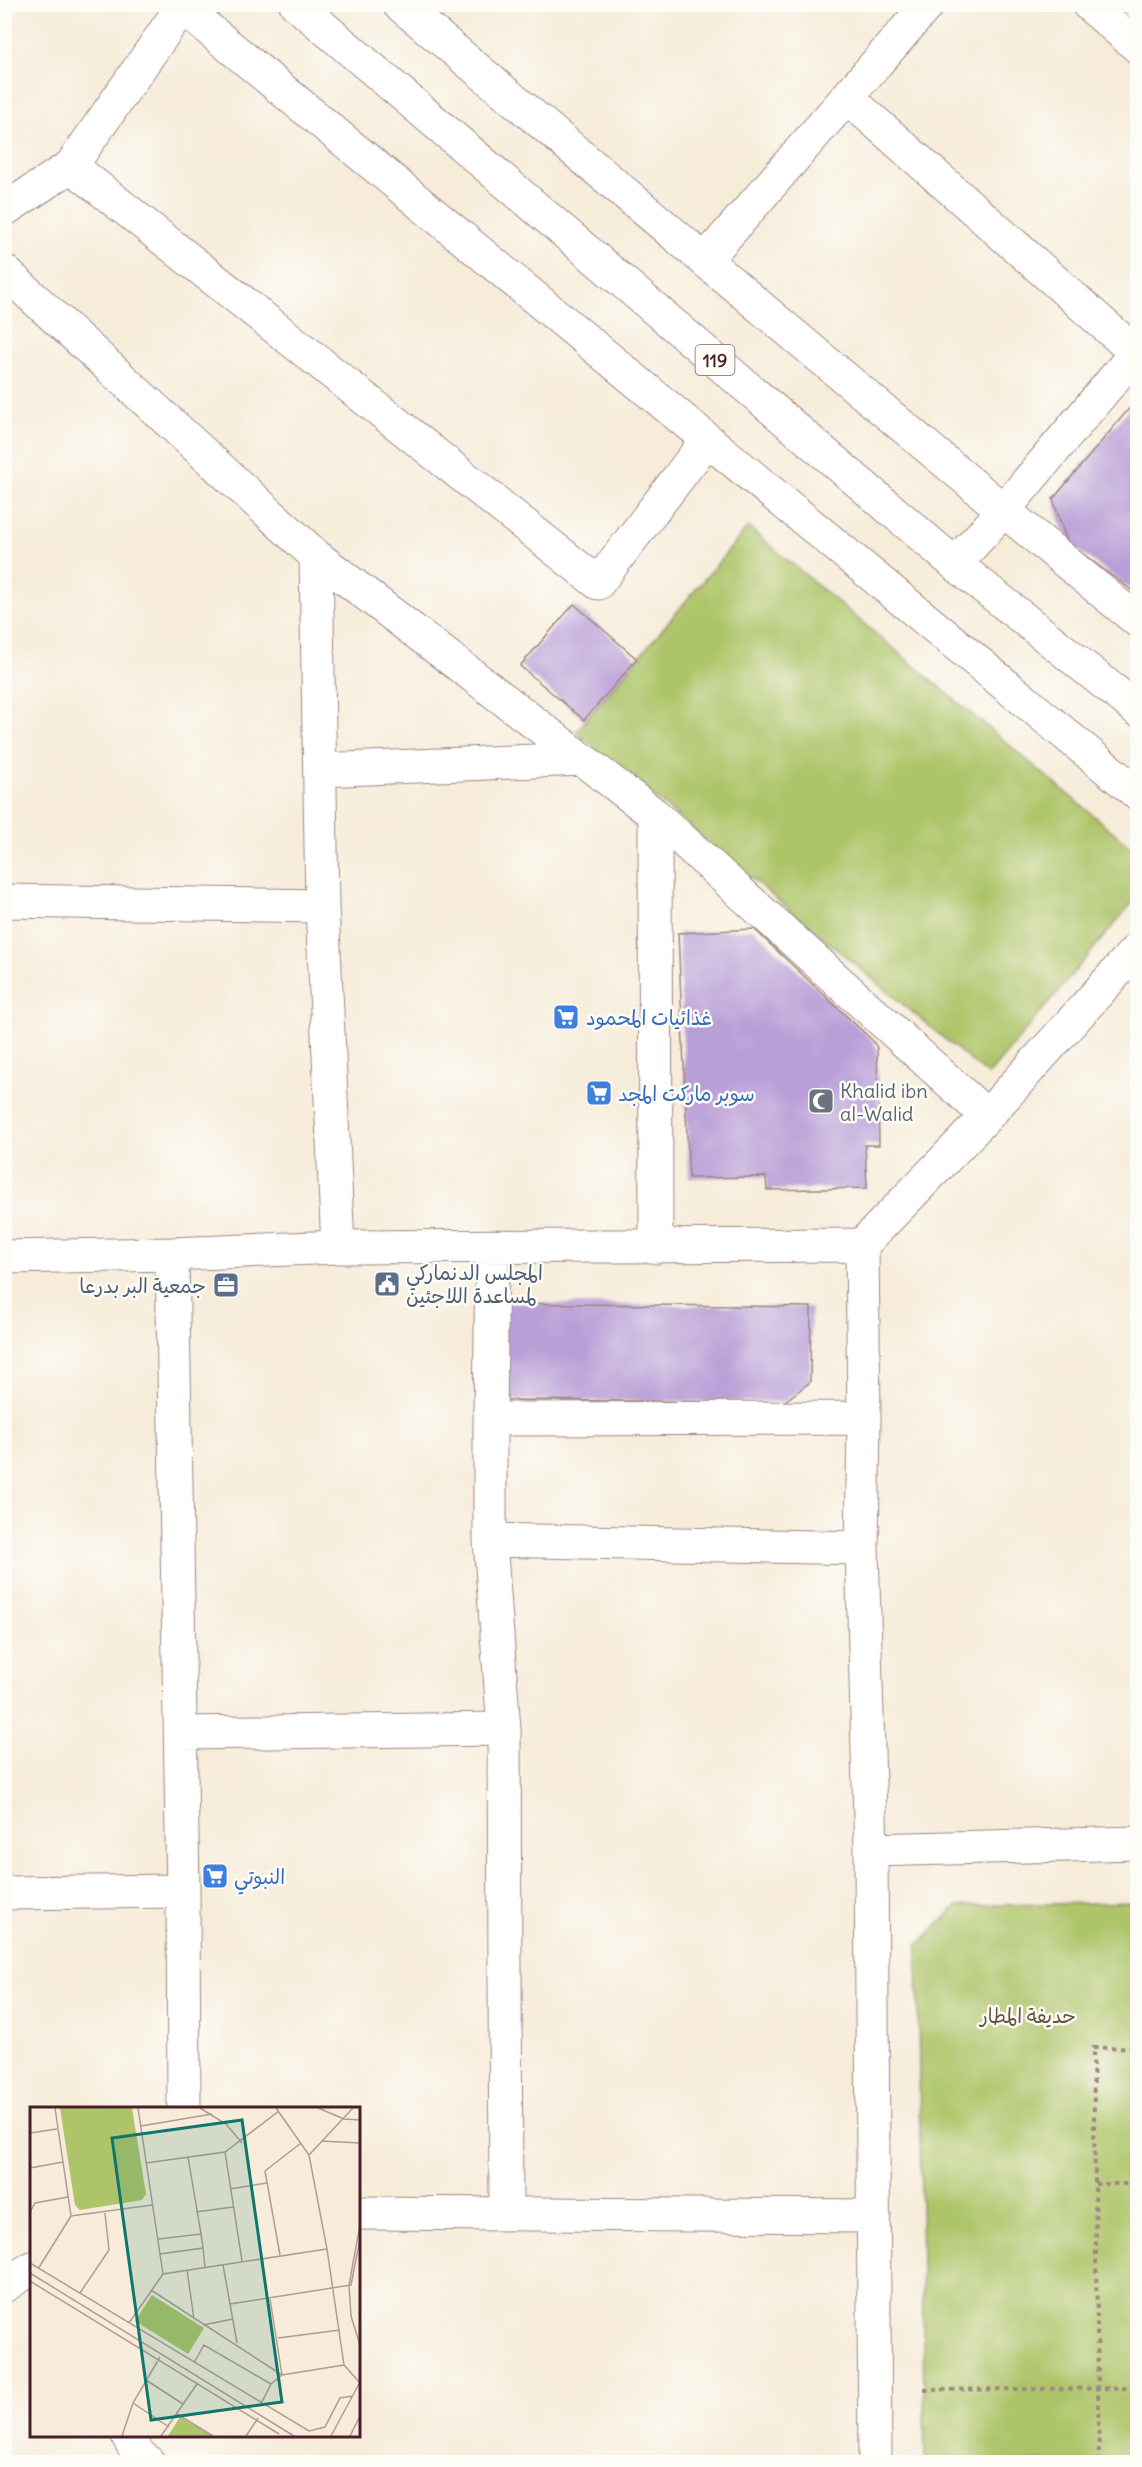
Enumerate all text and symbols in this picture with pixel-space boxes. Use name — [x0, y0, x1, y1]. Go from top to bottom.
road number: 119 — [696, 345, 734, 375]
supermarket icon: غذائيات المحمود — [551, 1002, 581, 1032]
place label: غذائيات المحمود — [586, 1005, 712, 1030]
supermarket icon: سوبر ماركت المجد — [584, 1078, 614, 1108]
place label: Khalid ibn al-Walid — [840, 1078, 928, 1126]
place label: سوبر ماركت المجد — [618, 1081, 755, 1106]
mosque icon: Khalid ibn al-Walid — [806, 1086, 836, 1116]
place label: المجلس الدنماركي لمساعدة اللاجئين — [406, 1260, 543, 1308]
public building icon: المجلس الدنماركي لمساعدة اللاجئين — [372, 1269, 402, 1299]
office icon: جمعية البر بدرعا — [211, 1270, 241, 1300]
place label: جمعية البر بدرعا — [79, 1273, 206, 1298]
supermarket icon: النبوتي — [200, 1861, 230, 1891]
place label: النبوتي — [234, 1864, 285, 1895]
park label: حديفة المطار — [978, 2003, 1076, 2028]
inset map — [30, 2107, 360, 2437]

